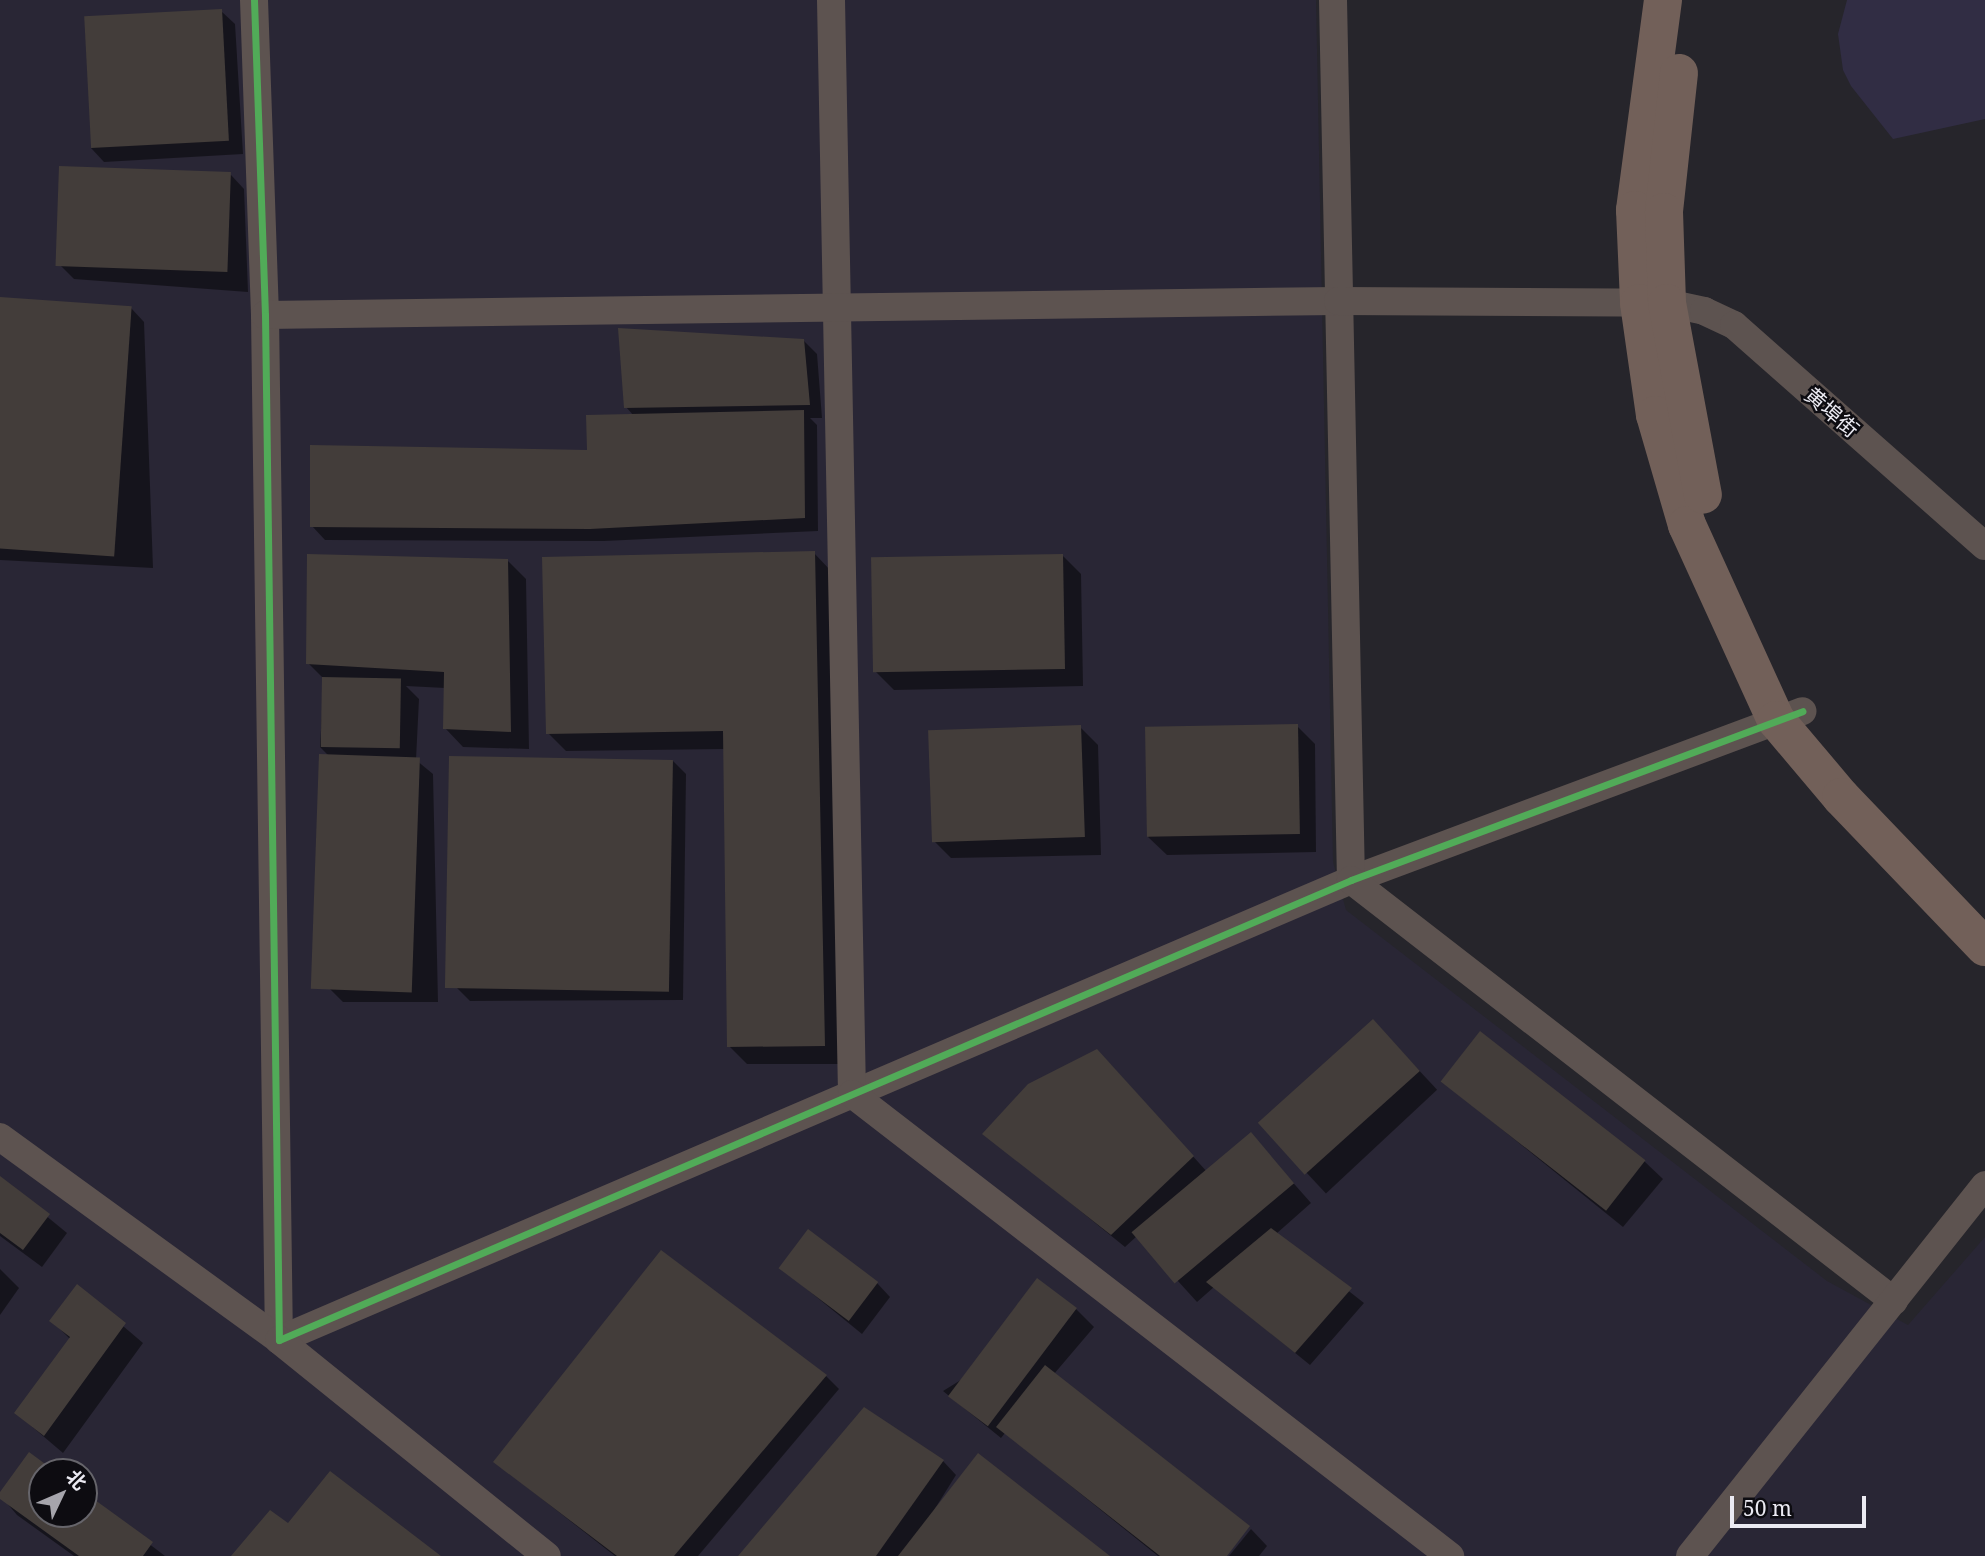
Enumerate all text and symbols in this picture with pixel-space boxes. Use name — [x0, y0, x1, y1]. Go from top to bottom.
street label: 黄埠街 — [1800, 382, 1864, 442]
north arrow — [28, 1458, 98, 1528]
text: 北 — [61, 1464, 93, 1496]
scale bar — [1733, 1482, 1870, 1526]
text: 50 m — [1743, 1494, 1792, 1522]

